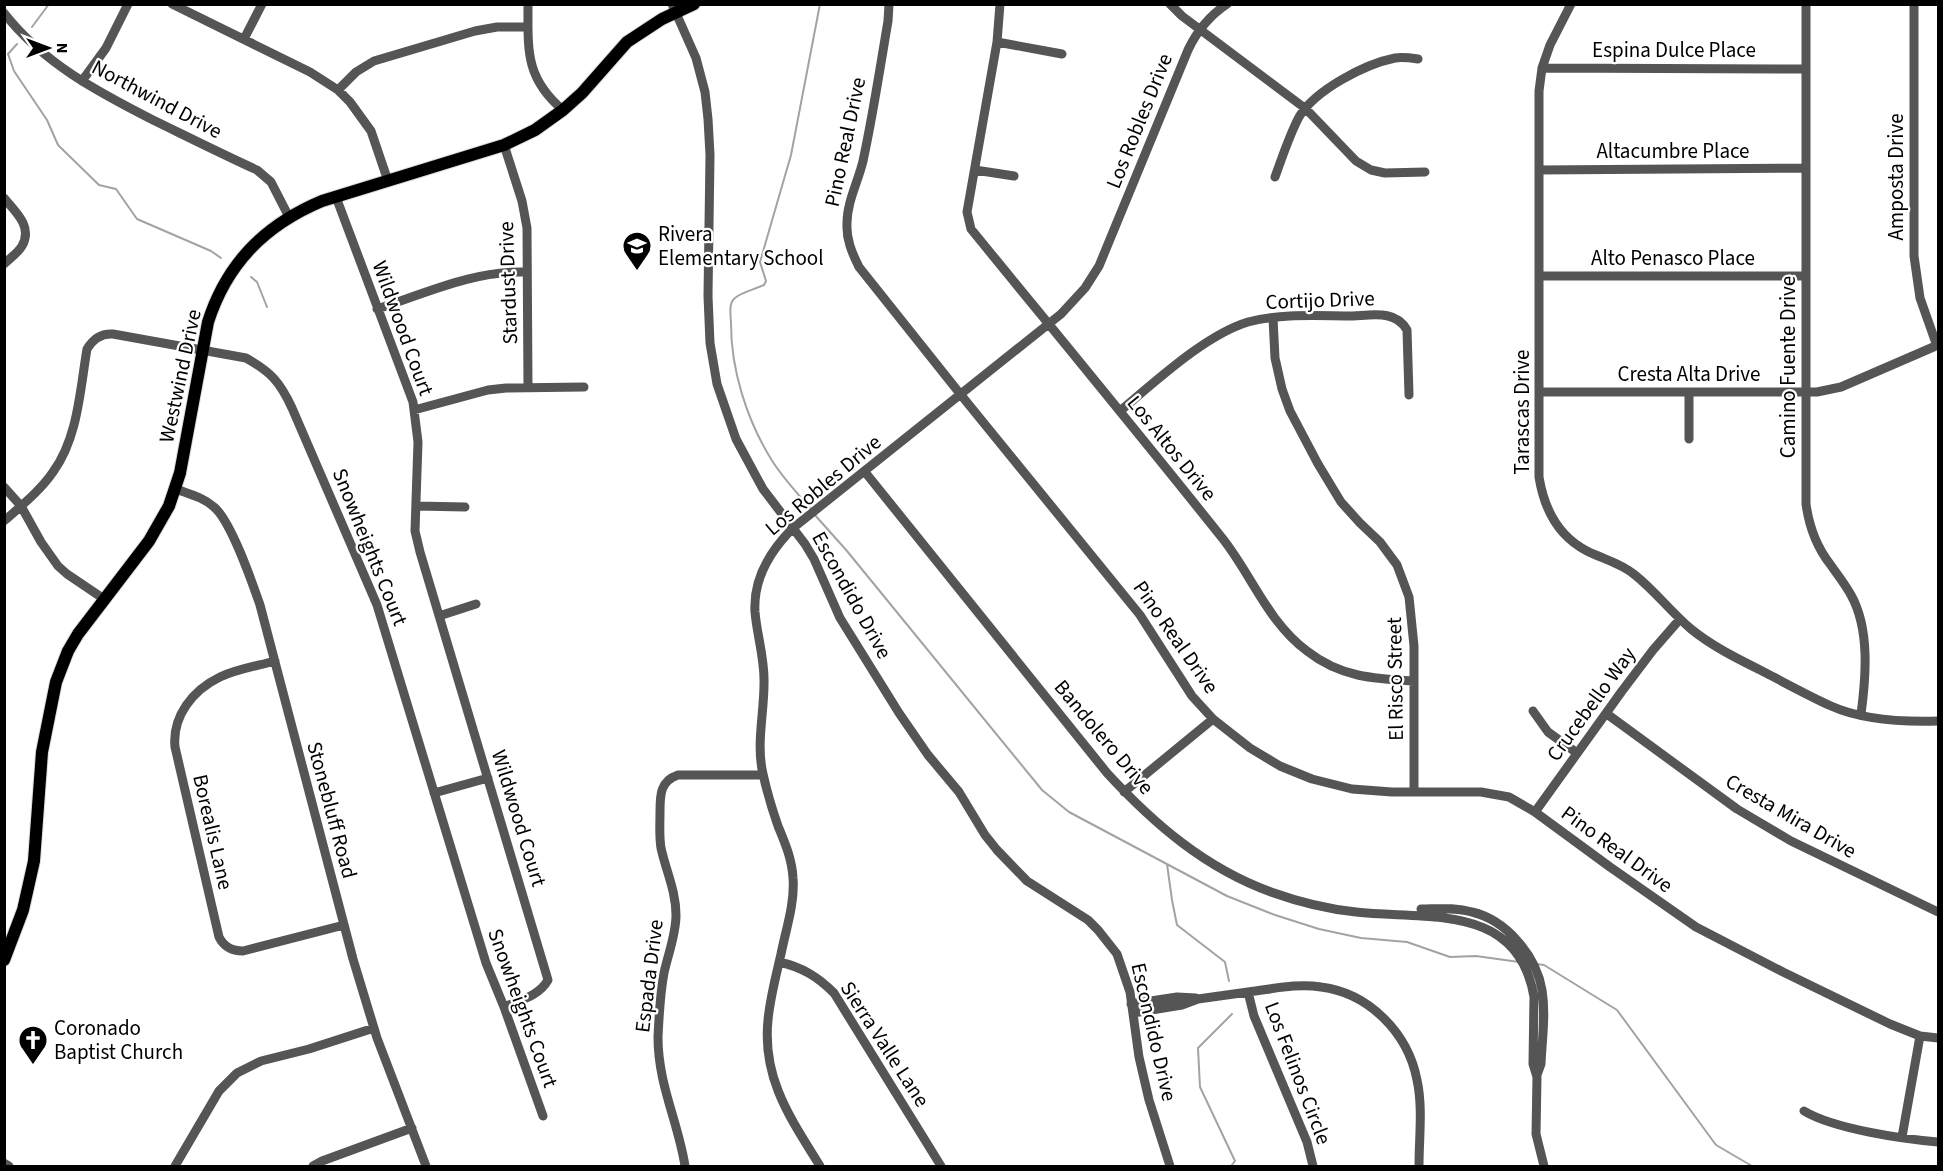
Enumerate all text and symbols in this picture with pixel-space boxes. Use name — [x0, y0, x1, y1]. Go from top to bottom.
north arrow — [18, 18, 78, 78]
street label: Espina Dulce Place — [1592, 35, 1756, 65]
text: N — [51, 43, 73, 53]
street label: Los Robles Drive — [1098, 49, 1180, 193]
street label: Northwind Drive — [86, 52, 228, 146]
street label: Pino Real Drive — [817, 74, 873, 210]
street label: Amposta Drive — [1881, 113, 1911, 241]
street label: Altacumbre Place — [1596, 136, 1750, 166]
place label: Rivera Elementary School — [658, 219, 824, 273]
street label: Stardust Drive — [491, 221, 525, 345]
school or university icon: Rivera Elementary School — [621, 230, 653, 272]
street label: Alto Penasco Place — [1591, 243, 1755, 273]
street label: Wildwood Court — [365, 256, 441, 400]
street label: Camino Fuente Drive — [1773, 276, 1803, 458]
street label: Cortijo Drive — [1265, 283, 1375, 317]
street label: Westwind Drive — [151, 307, 209, 445]
street label: Tarascas Drive — [1507, 350, 1537, 474]
street label: Cresta Alta Drive — [1617, 359, 1761, 389]
street label: Los Altos Drive — [1120, 389, 1224, 507]
street label: Los Robles Drive — [758, 427, 888, 543]
street label: Snowheights Court — [325, 464, 415, 630]
street label: Escondido Drive — [805, 526, 899, 664]
street label: Pino Real Drive — [1126, 574, 1226, 700]
street label: El Risco Street — [1379, 617, 1411, 741]
street label: Crucebello Way — [1539, 640, 1643, 767]
street label: Bandolero Drive — [1047, 673, 1161, 801]
street label: Stonebluff Road — [299, 738, 365, 882]
street label: Wildwood Court — [484, 746, 554, 890]
street label: Cresta Mira Drive — [1720, 766, 1862, 866]
street label: Borealis Lane — [185, 771, 241, 893]
street label: Pino Real Drive — [1555, 798, 1679, 900]
street label: Espada Drive — [627, 918, 671, 1034]
street label: Snowheights Court — [480, 924, 566, 1092]
street label: Escondido Drive — [1123, 960, 1185, 1104]
street label: Sierra Valle Lane — [833, 975, 937, 1113]
street label: Los Felinos Circle — [1257, 997, 1339, 1149]
place label: Coronado Baptist Church — [54, 1013, 183, 1067]
church icon: Coronado Baptist Church — [17, 1024, 49, 1066]

